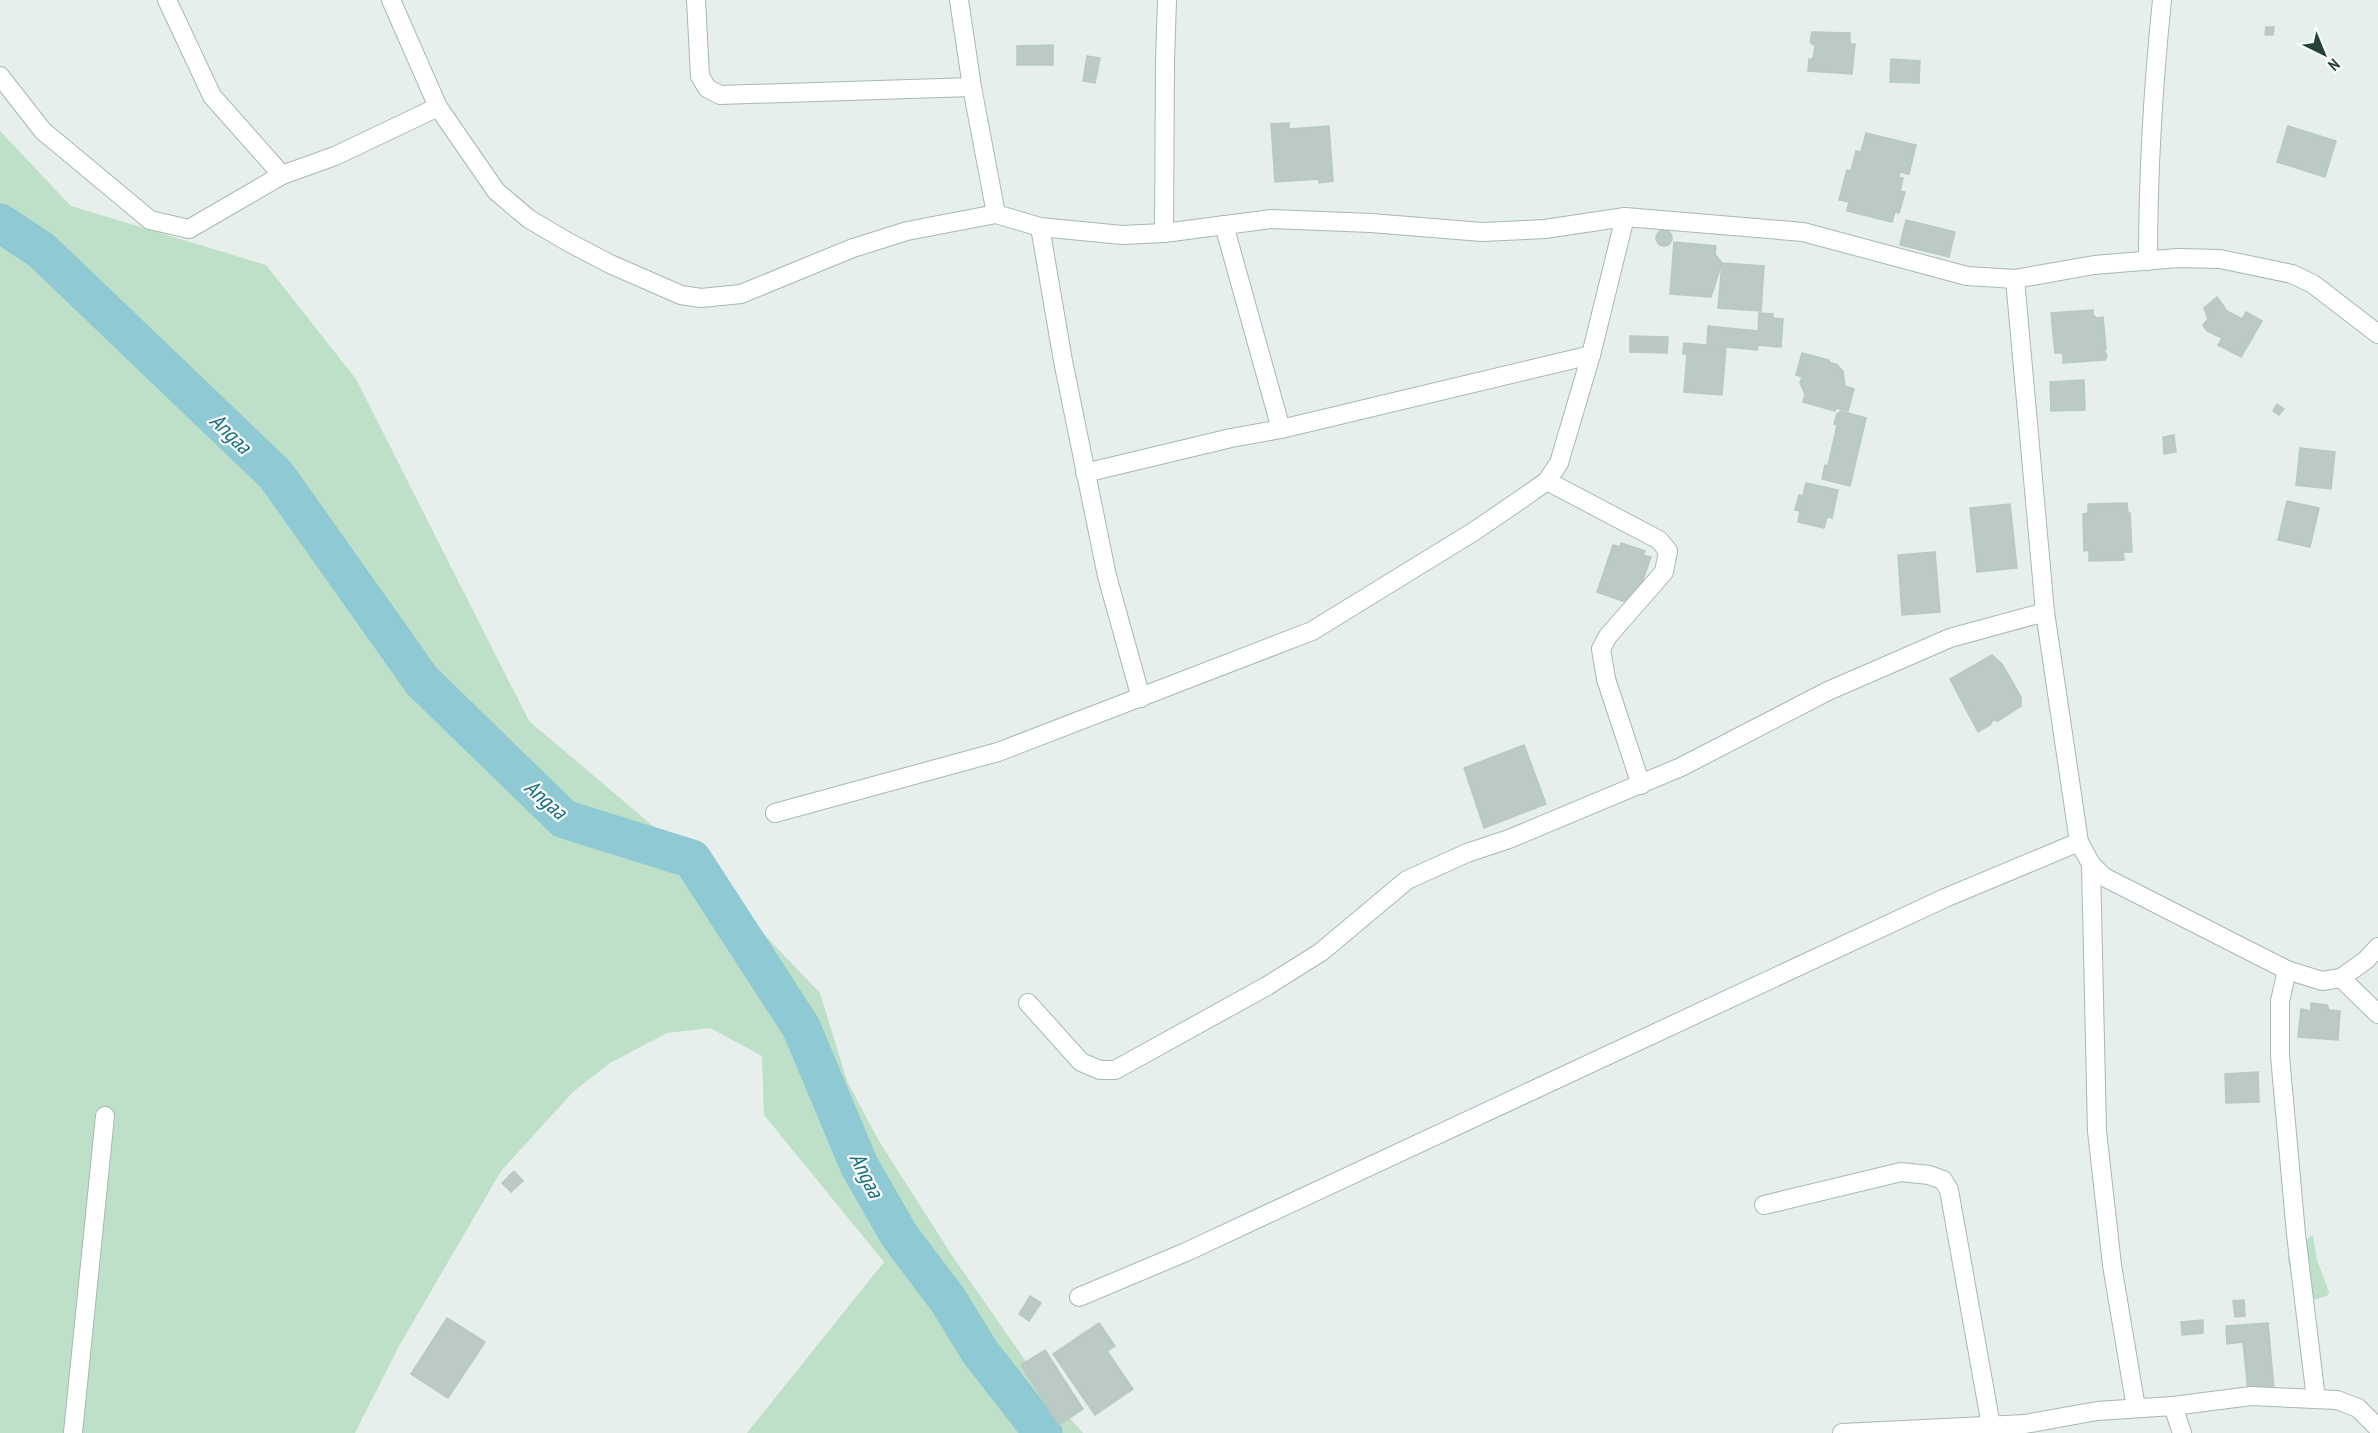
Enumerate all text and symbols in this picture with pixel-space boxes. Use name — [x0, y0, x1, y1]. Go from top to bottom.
north arrow — [2294, 24, 2354, 84]
text: N — [2324, 55, 2344, 75]
water label: Angaa — [204, 407, 259, 460]
water label: Angaa — [519, 773, 574, 826]
water label: Angaa — [844, 1148, 891, 1203]

